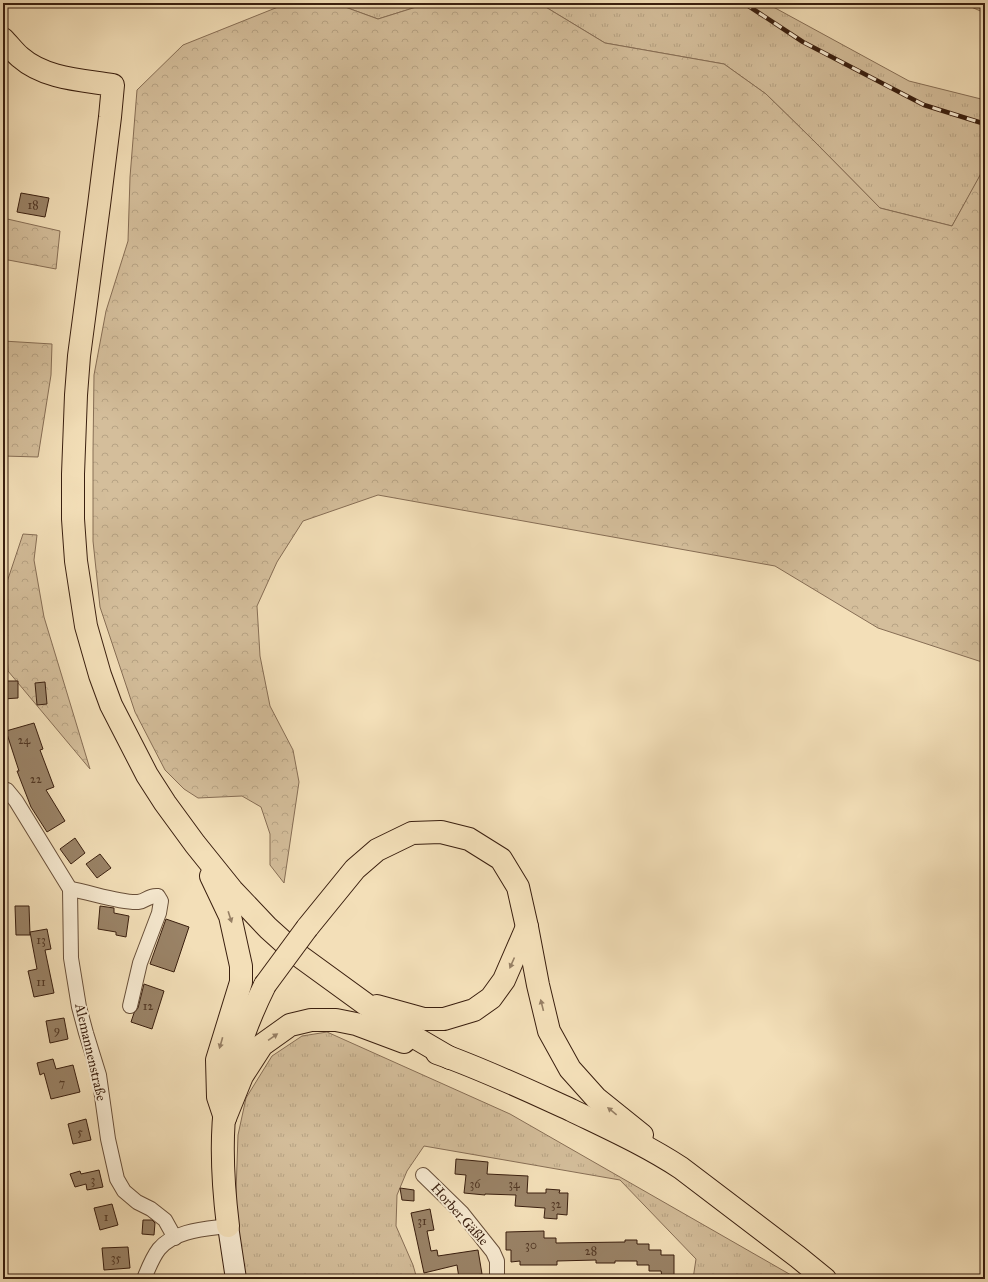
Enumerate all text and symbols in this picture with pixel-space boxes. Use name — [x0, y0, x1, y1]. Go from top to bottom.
house number: 18 — [27, 198, 39, 212]
house number: 24 — [18, 733, 31, 747]
house number: 22 — [30, 772, 42, 786]
one-way arrow — [227, 912, 233, 924]
house number: 13 — [36, 933, 46, 947]
one-way arrow — [508, 957, 515, 969]
house number: 11 — [36, 975, 46, 989]
house number: 12 — [143, 999, 153, 1013]
one-way arrow — [539, 999, 545, 1011]
street label: Alemannenstraße — [71, 1001, 110, 1103]
house number: 9 — [54, 1023, 60, 1037]
one-way arrow — [267, 1033, 278, 1041]
one-way arrow — [218, 1037, 224, 1049]
house number: 7 — [59, 1076, 65, 1090]
one-way arrow — [607, 1106, 618, 1115]
house number: 5 — [77, 1125, 83, 1139]
house number: 3 — [91, 1173, 96, 1187]
house number: 36 — [470, 1177, 481, 1191]
house number: 34 — [508, 1177, 520, 1191]
street label: Horber Gäßle — [427, 1180, 492, 1249]
house number: 32 — [551, 1197, 561, 1211]
house number: 1 — [104, 1210, 109, 1224]
house number: 31 — [417, 1214, 427, 1228]
house number: 30 — [525, 1238, 537, 1252]
house number: 28 — [585, 1244, 597, 1258]
house number: 35 — [111, 1251, 122, 1265]

